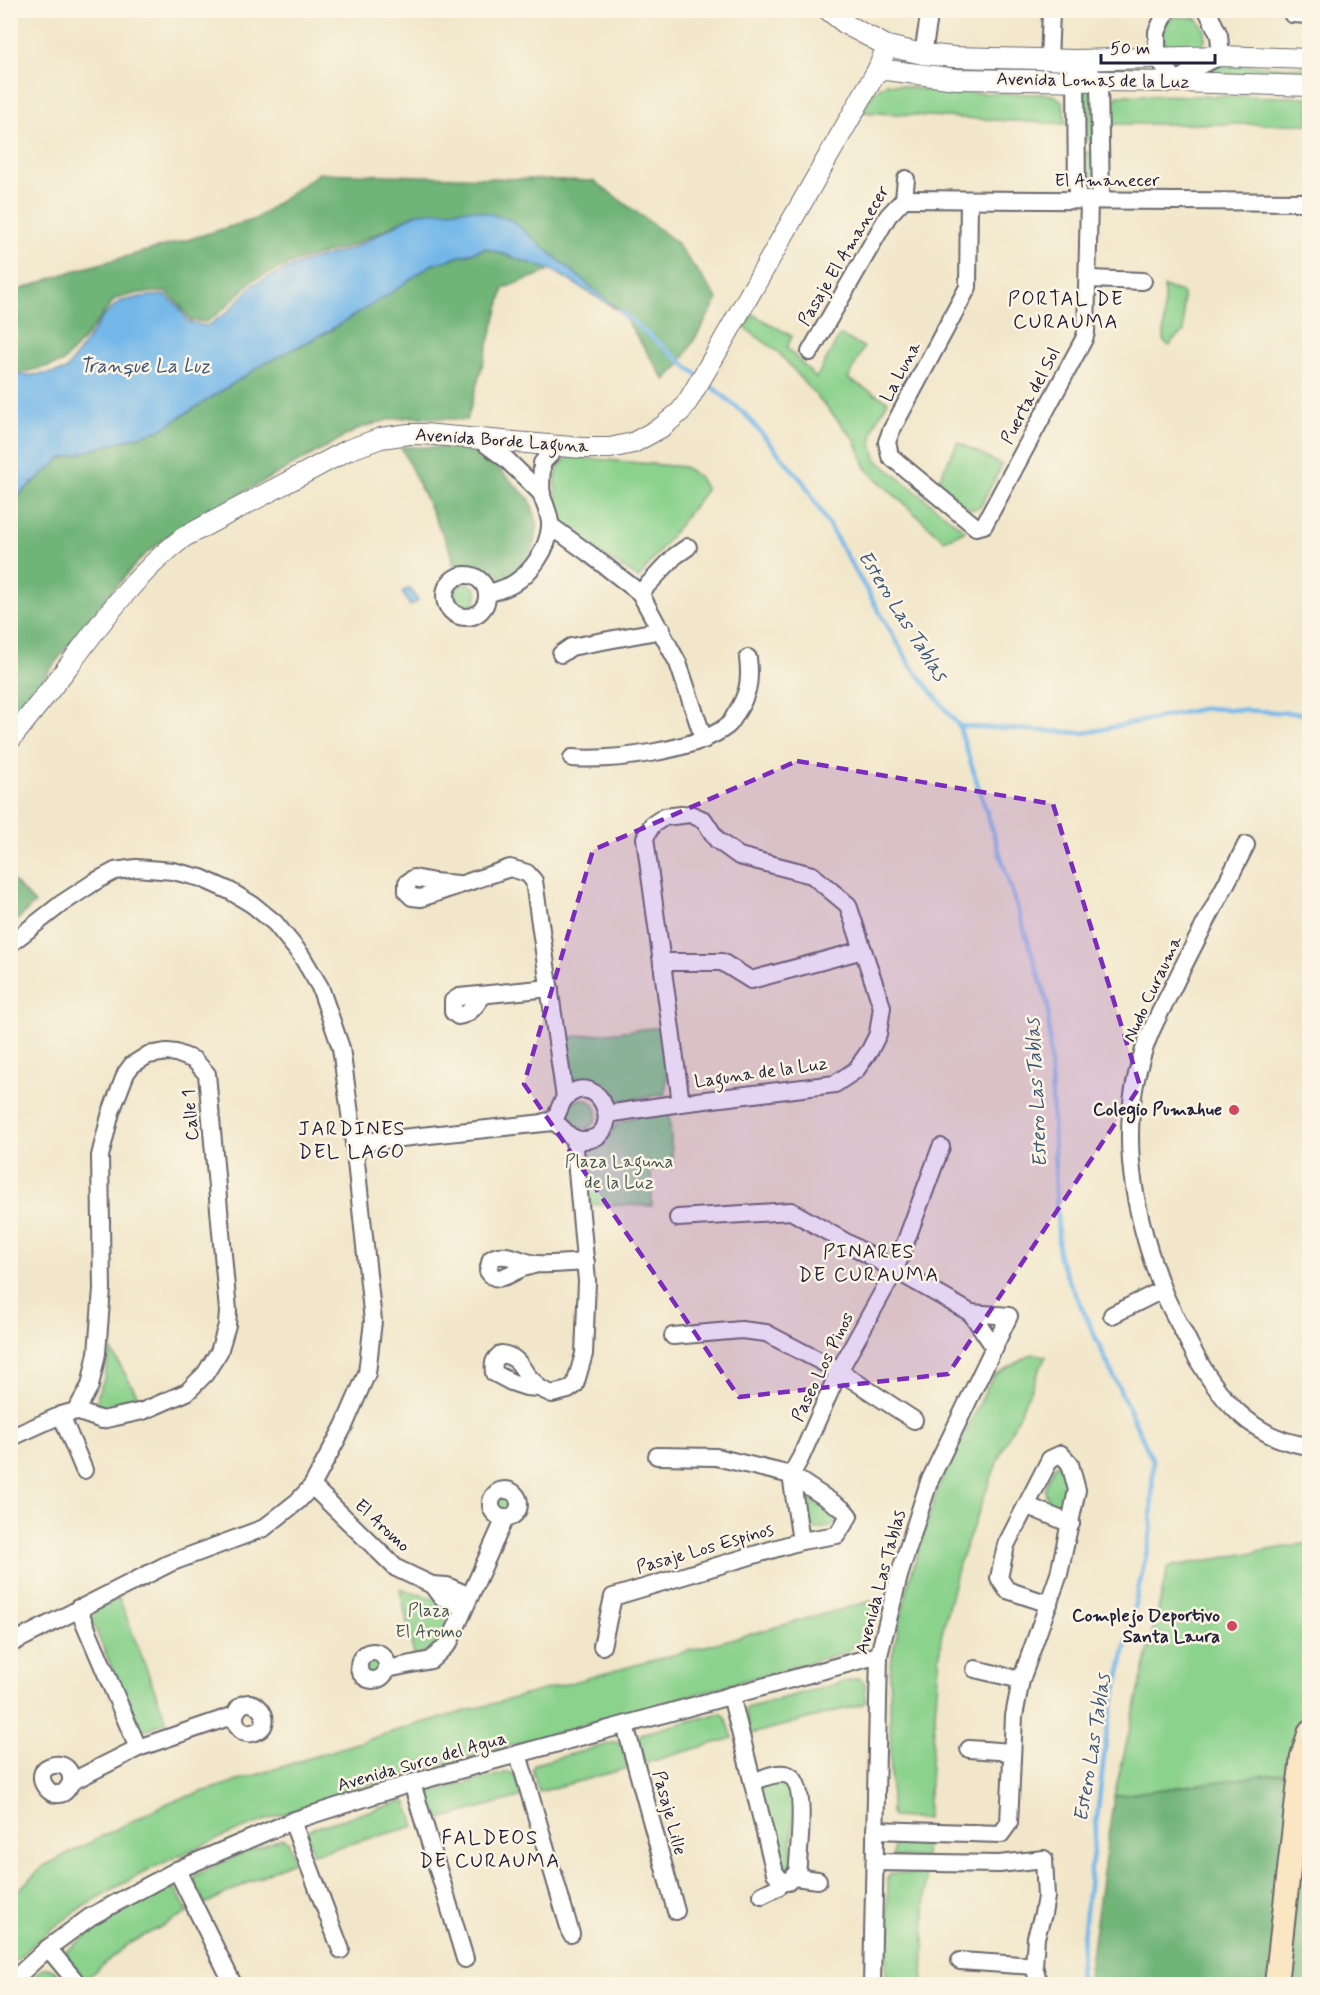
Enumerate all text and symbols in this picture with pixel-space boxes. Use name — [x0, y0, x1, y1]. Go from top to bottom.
scale bar — [1101, 27, 1215, 65]
text: 50 m — [1110, 37, 1150, 61]
street label: Avenida Lomas de la Luz — [996, 67, 1190, 95]
street label: El Amanecer — [1055, 169, 1160, 193]
street label: Pasaje El Amanecer — [793, 181, 896, 331]
district label: PORTAL DE CURAUMA — [1008, 286, 1124, 336]
street label: La Luna — [875, 337, 927, 407]
street label: Puerta del Sol — [995, 343, 1067, 449]
water label: Tranque La Luz — [80, 353, 210, 380]
street label: Avenida Borde Laguna — [414, 423, 590, 461]
water label: Estero Las Tablas — [851, 546, 954, 688]
street label: Nudo Curauma — [1118, 932, 1188, 1046]
water label: Estero Las Tablas — [1020, 1016, 1054, 1168]
street label: Laguna de la Luz — [693, 1052, 829, 1096]
street label: Calle 1 — [177, 1088, 205, 1142]
place label: Colegio Pumahue — [1093, 1098, 1222, 1124]
marker: Colegio Pumahue — [1227, 1103, 1241, 1117]
district label: JARDINES DEL LAGO — [298, 1116, 406, 1166]
park label: Plaza Laguna de la Luz — [565, 1150, 673, 1195]
district label: PINARES DE CURAUMA — [798, 1239, 940, 1289]
street label: Paseo Los Pinos — [786, 1308, 860, 1426]
street label: El Aromo — [349, 1494, 415, 1558]
street label: Avenida Las Tablas — [850, 1507, 912, 1657]
street label: Pasaje Los Espinos — [633, 1518, 777, 1580]
park label: Plaza El Aromo — [395, 1599, 463, 1644]
place label: Complejo Deportivo Santa Laura — [1072, 1604, 1220, 1649]
marker: Complejo Deportivo Santa Laura — [1225, 1619, 1239, 1633]
water label: Estero Las Tablas — [1068, 1670, 1118, 1824]
street label: Avenida Surco del Agua — [335, 1726, 510, 1799]
street label: Pasaje Lille — [646, 1768, 692, 1858]
district label: FALDEOS DE CURAUMA — [419, 1825, 561, 1875]

